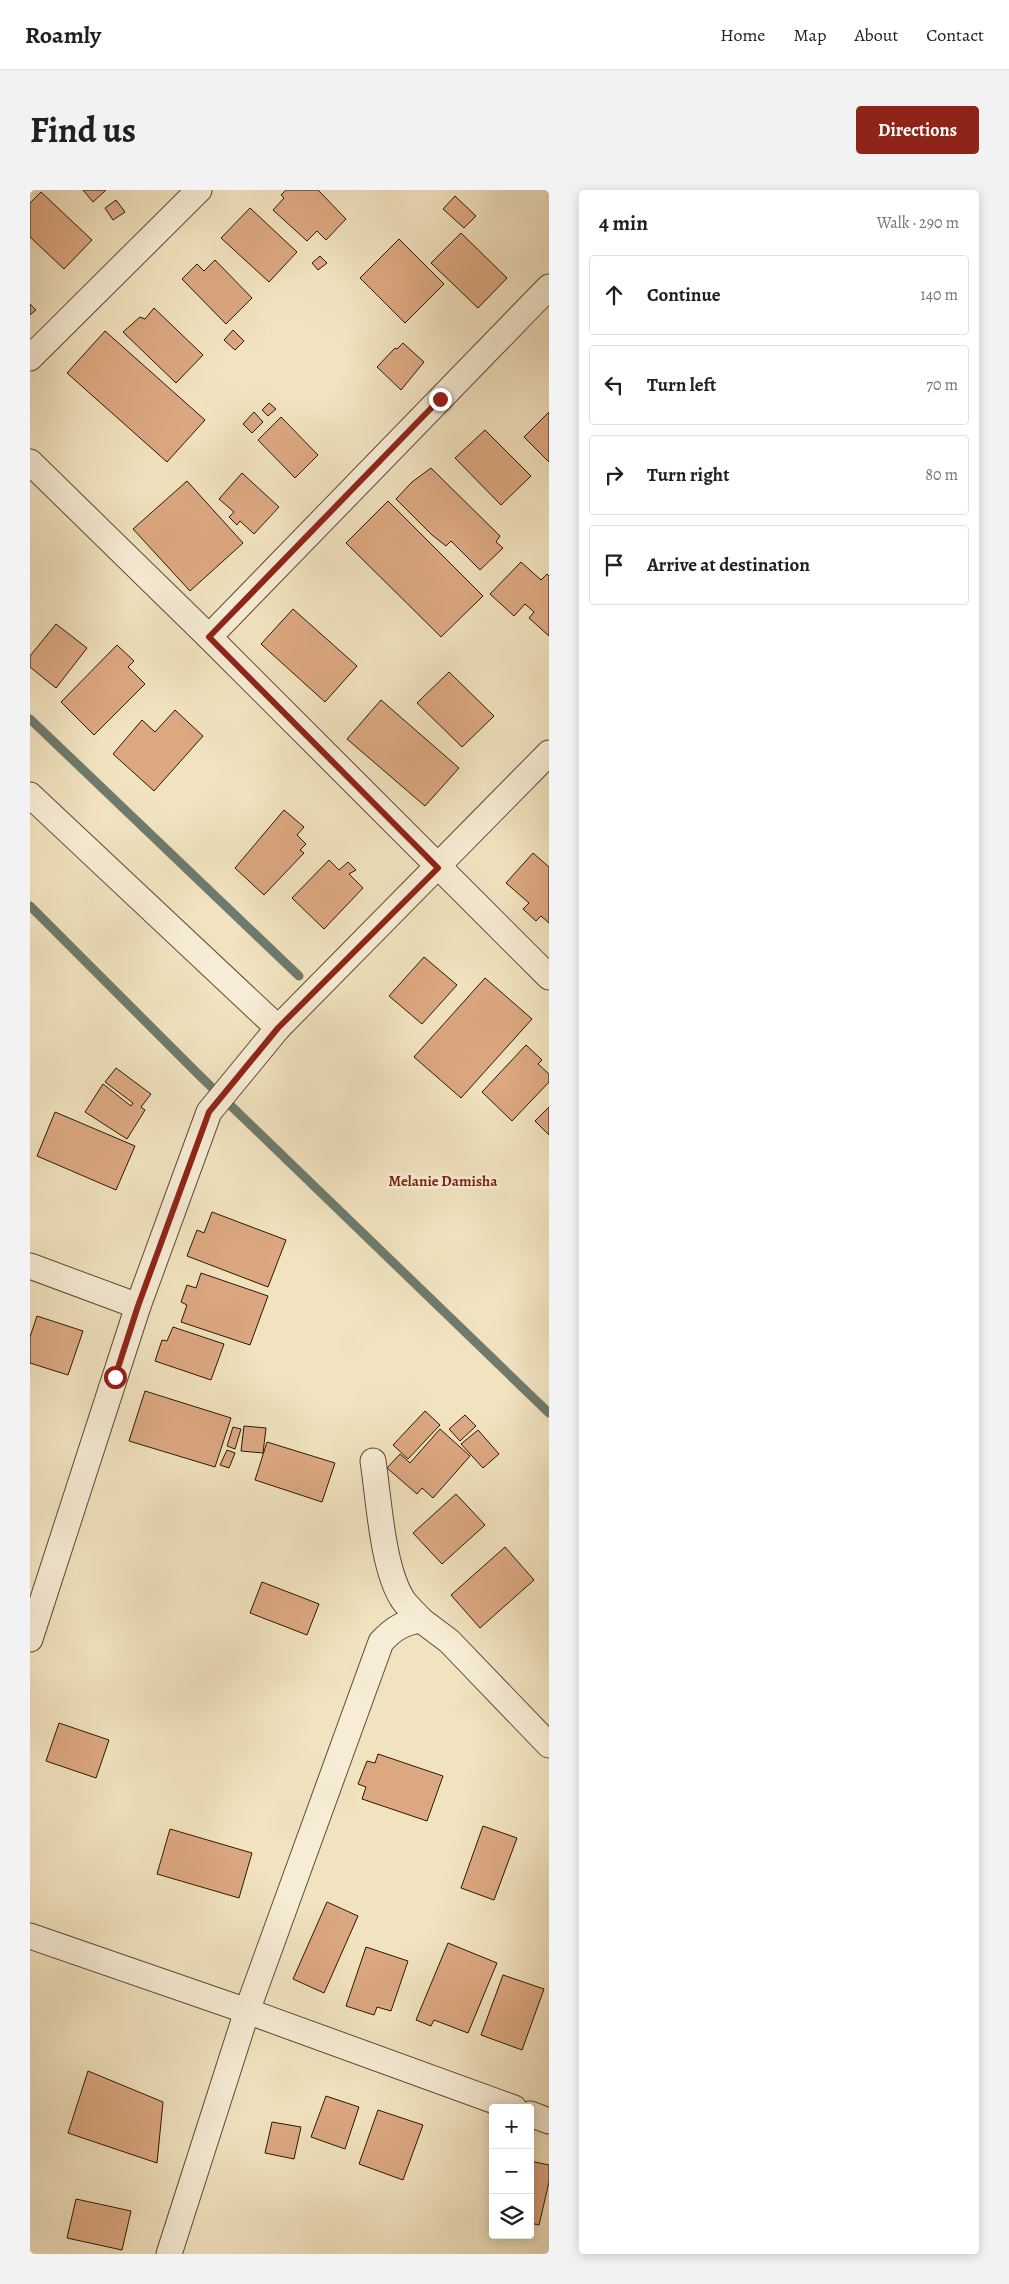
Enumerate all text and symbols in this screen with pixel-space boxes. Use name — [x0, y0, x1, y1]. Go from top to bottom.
text: Roamly — [25, 19, 101, 51]
text: Home — [720, 23, 765, 47]
text: Map — [793, 23, 826, 47]
text: About — [854, 23, 898, 47]
text: Contact — [926, 23, 984, 47]
text: Find us — [30, 106, 136, 154]
button: Directions — [856, 106, 979, 154]
text: 4 min — [599, 209, 648, 237]
text: Walk · 290 m — [877, 212, 959, 234]
icon: ahead — [600, 281, 628, 309]
text: Continue — [647, 282, 721, 308]
text: 140 m — [920, 284, 958, 306]
icon: left — [600, 371, 628, 399]
text: Turn left — [647, 372, 716, 398]
text: 70 m — [926, 374, 958, 396]
route end — [429, 388, 452, 411]
icon: right — [600, 461, 628, 489]
text: Turn right — [647, 462, 729, 488]
text: 80 m — [925, 464, 958, 486]
icon: arrive — [600, 551, 628, 579]
text: Arrive at destination — [647, 552, 810, 578]
district label: Melanie Damisha — [389, 1171, 498, 1191]
route start — [104, 1366, 127, 1389]
map controls — [489, 2104, 534, 2239]
button: + — [489, 2104, 534, 2149]
button: − — [489, 2149, 534, 2194]
button: layers — [489, 2194, 534, 2239]

